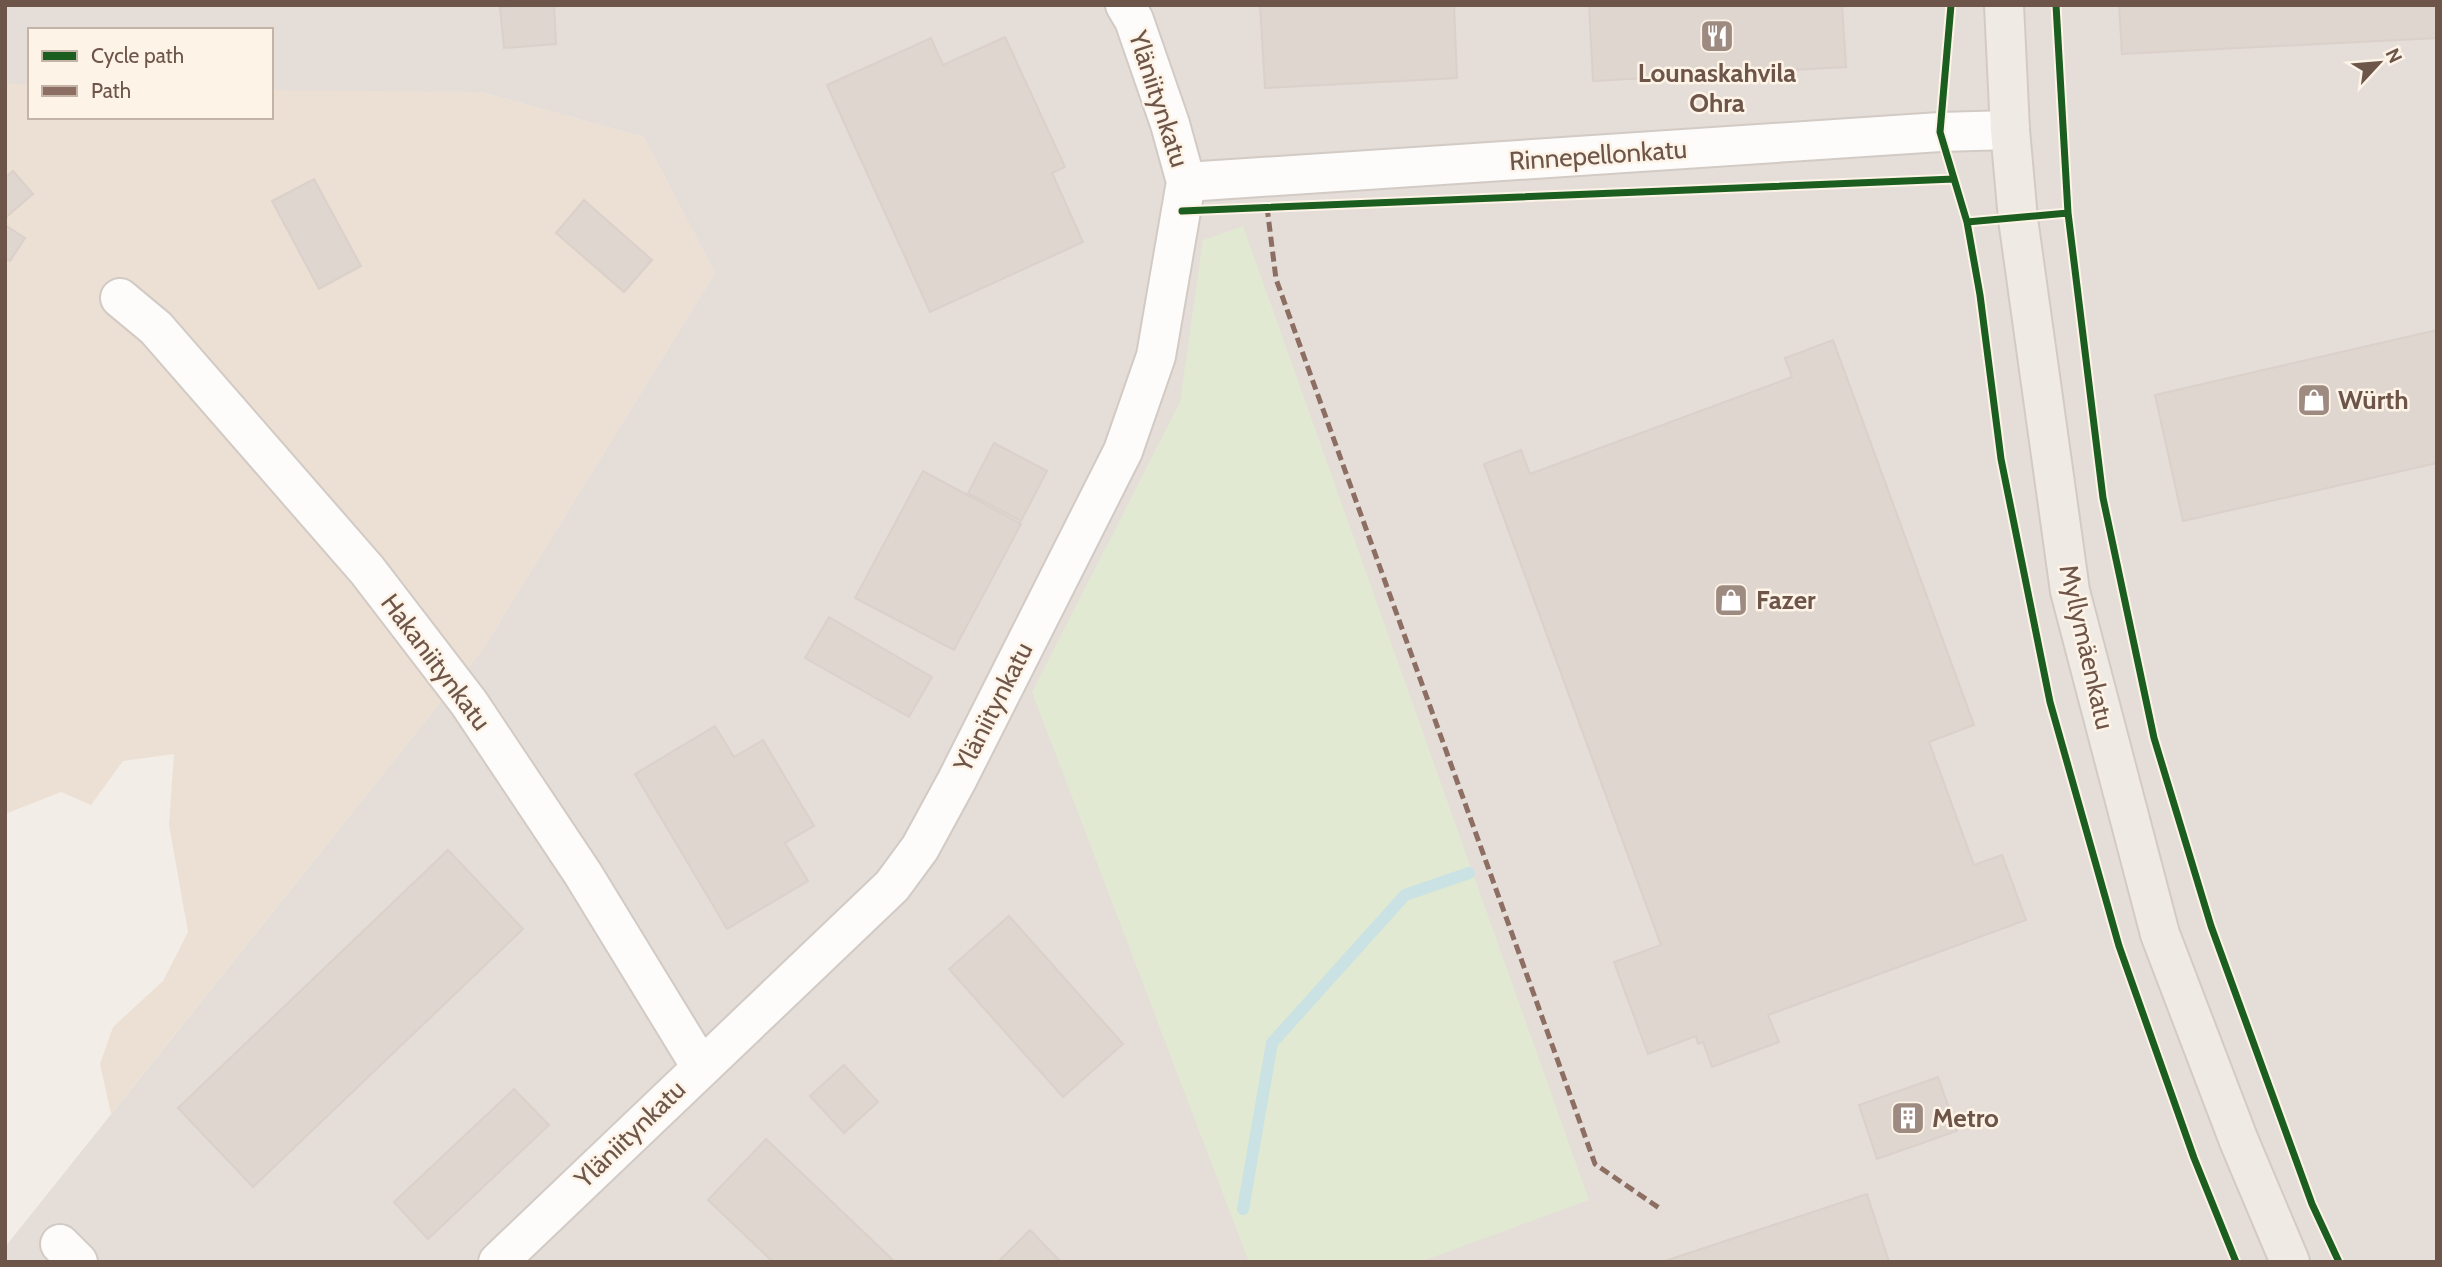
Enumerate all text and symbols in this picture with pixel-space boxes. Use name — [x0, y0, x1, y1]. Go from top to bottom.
restaurant icon: Lounaskahvila Ohra — [1698, 17, 1736, 55]
street label: Yläniitynkatu — [1122, 26, 1196, 171]
legend — [28, 28, 273, 119]
north arrow — [2344, 28, 2414, 98]
text: Cycle path — [91, 43, 184, 68]
text: N — [2381, 45, 2407, 67]
place label: Lounaskahvila Ohra — [1638, 57, 1796, 119]
text: Path — [91, 78, 131, 103]
street label: Rinnepellonkatu — [1508, 133, 1688, 177]
shop icon: Würth — [2295, 381, 2333, 419]
place label: Würth — [2338, 384, 2409, 416]
street label: Myllymäenkatu — [2053, 561, 2121, 733]
shop icon: Fazer — [1712, 581, 1750, 619]
place label: Fazer — [1756, 584, 1816, 616]
street label: Hakaniitynkatu — [374, 587, 498, 737]
street label: Yläniitynkatu — [946, 637, 1039, 778]
street label: Yläniitynkatu — [567, 1073, 692, 1195]
building icon: Metro — [1889, 1099, 1927, 1137]
place label: Metro — [1932, 1102, 1999, 1134]

